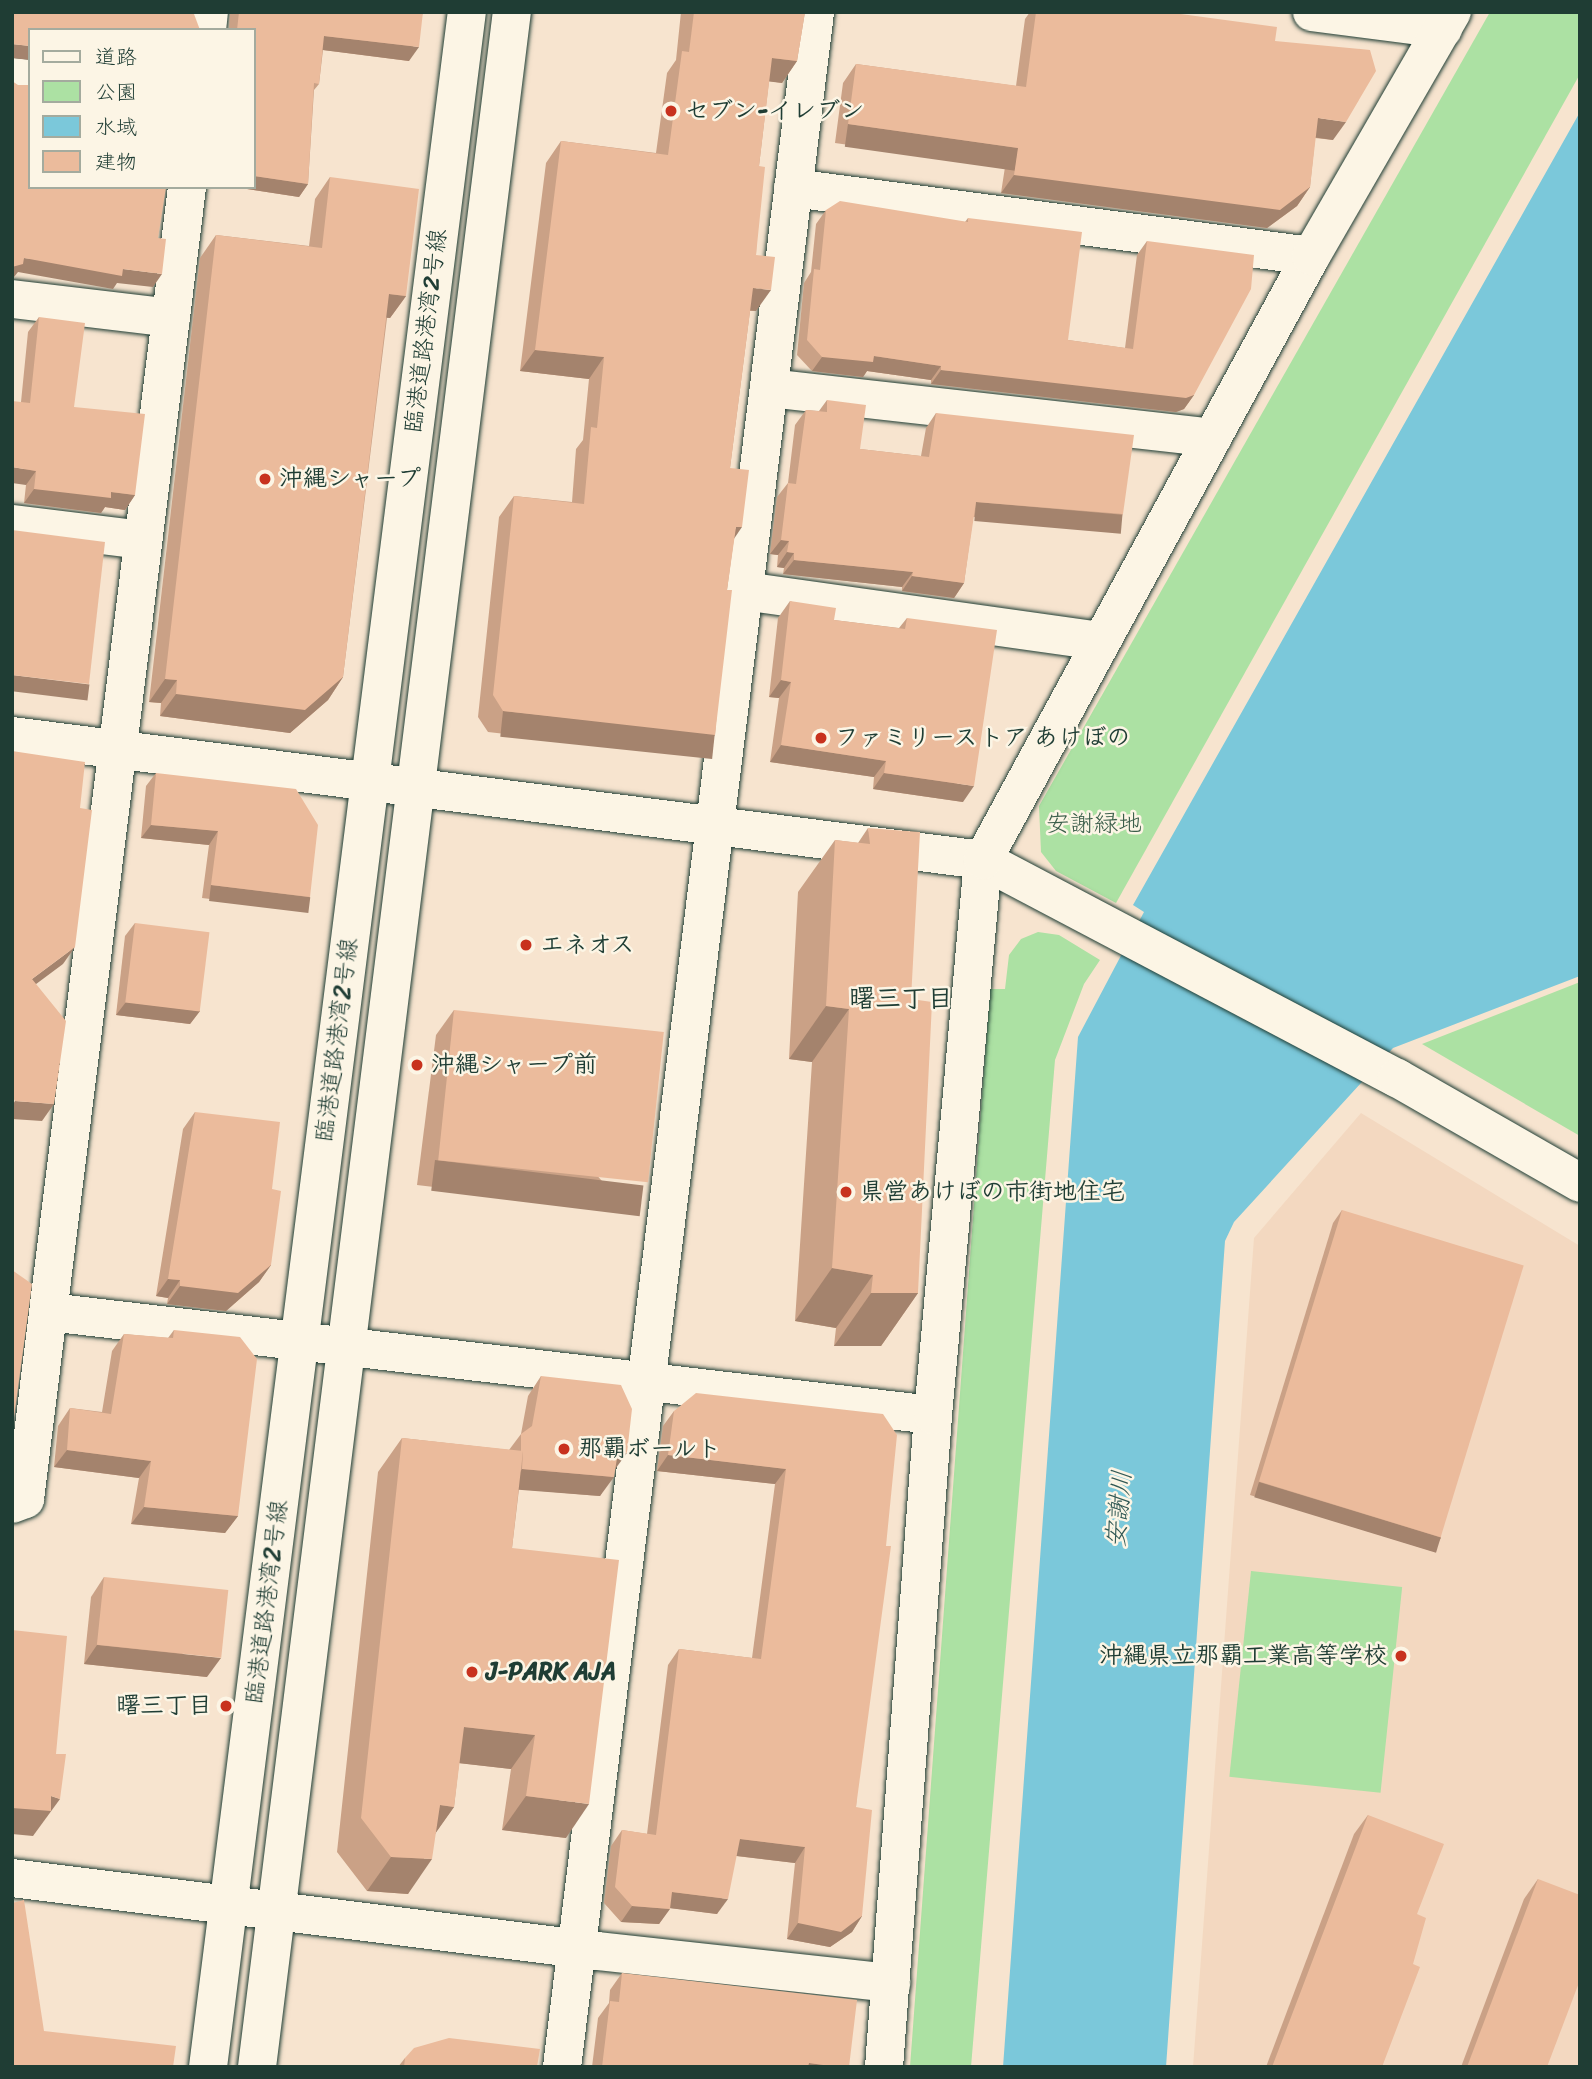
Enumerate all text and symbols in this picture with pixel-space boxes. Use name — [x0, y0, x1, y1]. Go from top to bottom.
legend — [28, 28, 256, 189]
text: 道路 — [95, 38, 137, 76]
text: 公園 — [95, 73, 137, 111]
place label: セブン-イレブン — [685, 97, 864, 125]
marker: セブン-イレブン — [663, 103, 679, 119]
text: 水域 — [95, 108, 137, 146]
text: 建物 — [95, 143, 137, 181]
street label: 臨港道路港湾2号線 — [399, 227, 453, 435]
place label: 沖縄シャープ — [279, 465, 423, 493]
marker: 沖縄シャープ — [257, 471, 273, 487]
place label: ファミリーストア あけぼの — [835, 724, 1129, 752]
marker: ファミリーストア あけぼの — [813, 730, 829, 746]
park label: 安謝緑地 — [1046, 810, 1142, 838]
place label: エネオス — [540, 931, 636, 959]
street label: 臨港道路港湾2号線 — [310, 936, 364, 1144]
marker: エネオス — [518, 937, 534, 953]
district label: 曙三丁目 — [849, 983, 953, 1015]
place label: 沖縄シャープ前 — [431, 1051, 599, 1079]
marker: 沖縄シャープ前 — [409, 1057, 425, 1073]
place label: 県営あけぼの市街地住宅 — [860, 1178, 1124, 1206]
marker: 県営あけぼの市街地住宅 — [838, 1184, 854, 1200]
place label: 那覇ボールト — [578, 1435, 722, 1463]
marker: 那覇ボールト — [556, 1441, 572, 1457]
water label: 安謝川 — [1100, 1469, 1138, 1549]
street label: 臨港道路港湾2号線 — [240, 1498, 294, 1706]
place label: 沖縄県立那覇工業高等学校 — [1099, 1642, 1387, 1670]
marker: 沖縄県立那覇工業高等学校 — [1393, 1648, 1409, 1664]
place label: J-PARK AJA — [486, 1658, 616, 1686]
marker: J-PARK AJA — [464, 1664, 480, 1680]
place label: 曙三丁目 — [116, 1692, 212, 1720]
marker: 曙三丁目 — [218, 1698, 234, 1714]

